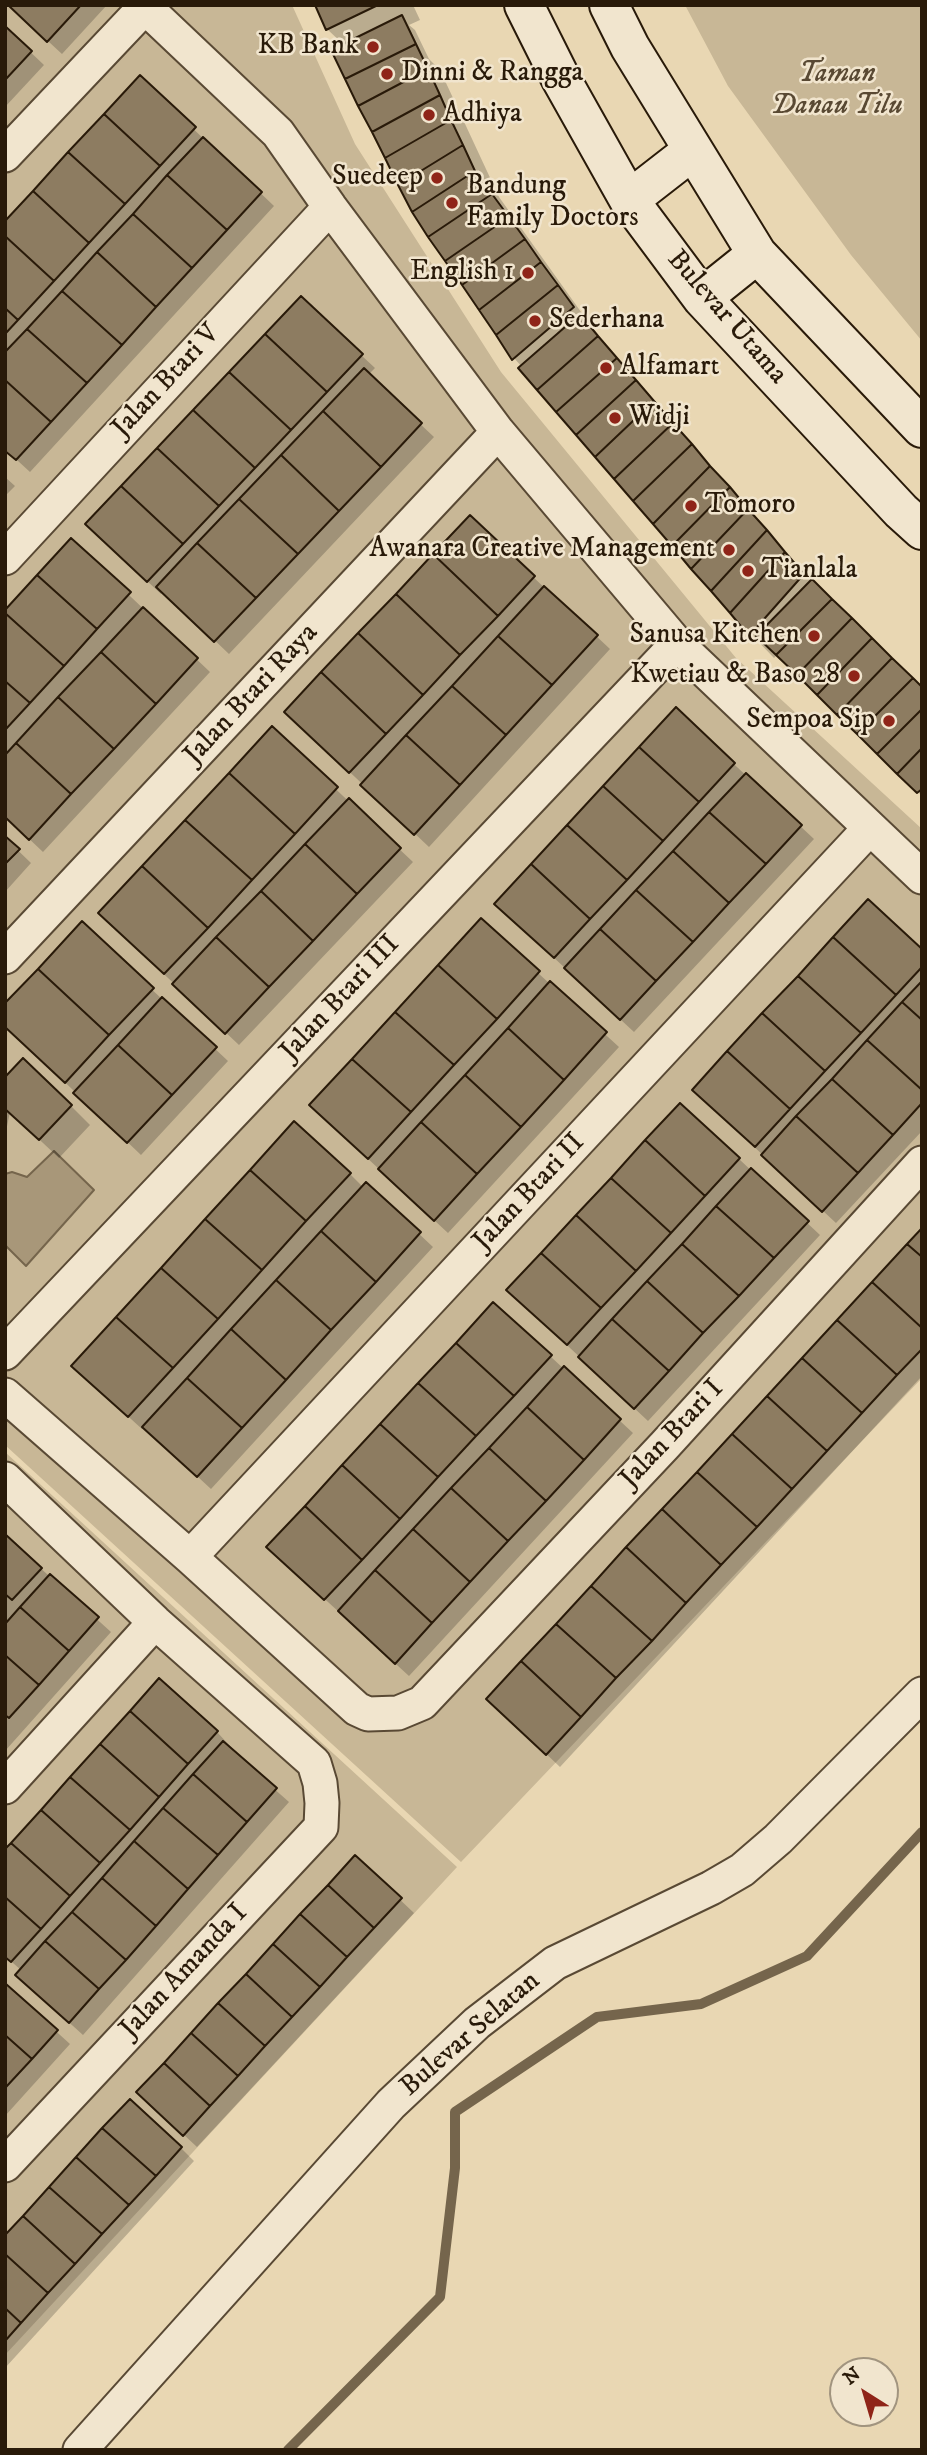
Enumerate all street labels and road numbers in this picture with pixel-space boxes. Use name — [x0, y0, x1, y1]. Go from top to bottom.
street label: Bulevar Utama — [659, 244, 793, 392]
street label: Jalan Btari V — [106, 318, 228, 446]
street label: Jalan Btari Raya — [178, 617, 326, 773]
street label: Jalan Btari III — [274, 929, 408, 1069]
street label: Jalan Btari II — [467, 1127, 593, 1259]
street label: Jalan Btari I — [614, 1373, 732, 1497]
street label: Jalan Amanda I — [114, 1898, 256, 2046]
street label: Bulevar Selatan — [394, 1965, 548, 2105]

